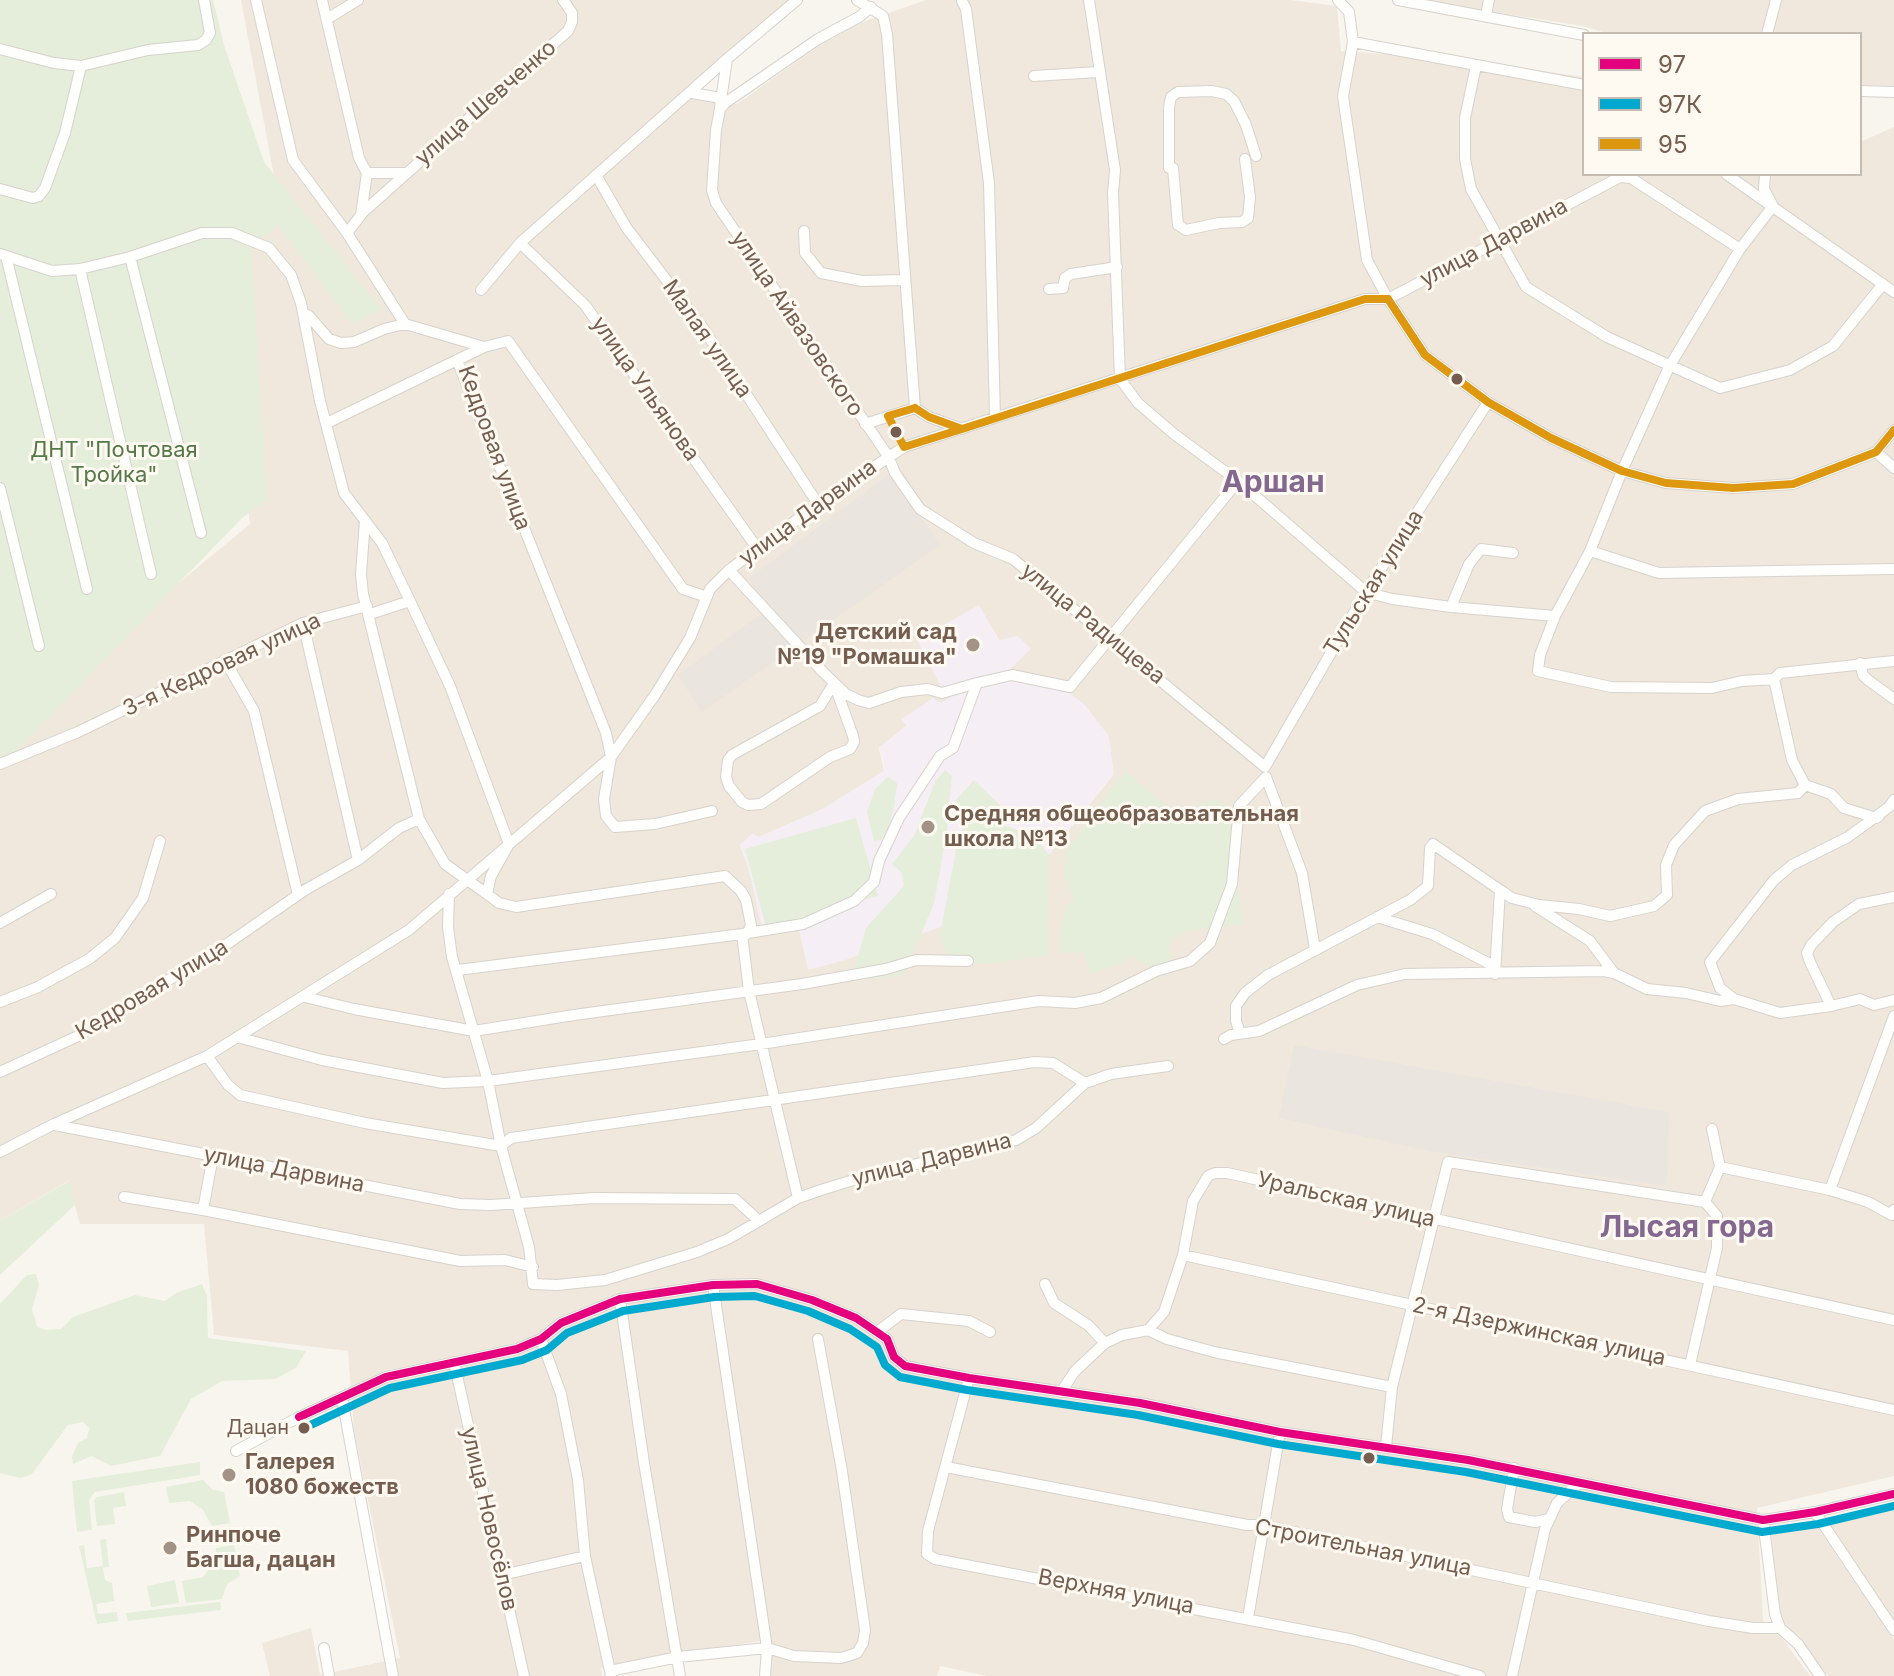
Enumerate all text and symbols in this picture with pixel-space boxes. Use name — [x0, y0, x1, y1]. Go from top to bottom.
legend — [1582, 32, 1862, 176]
street label: улица Шевченко — [410, 35, 562, 171]
text: 97 — [1658, 50, 1686, 79]
text: 97К — [1658, 90, 1702, 119]
text: 95 — [1658, 130, 1687, 159]
street label: улица Дарвина — [1416, 193, 1572, 293]
street label: улица Айвазовского — [725, 226, 869, 422]
street label: Малая улица — [657, 275, 757, 403]
street label: улица Ульянова — [585, 312, 705, 466]
street label: Кедровая улица — [452, 362, 536, 534]
unlabelled marker — [1449, 371, 1465, 387]
unlabelled marker — [888, 424, 904, 440]
park label: ДНТ "Почтовая Тройка" — [30, 437, 198, 488]
street label: улица Дарвина — [734, 454, 882, 572]
district label: Аршан — [1221, 465, 1325, 501]
street label: Тульская улица — [1319, 505, 1429, 661]
street label: улица Радищева — [1016, 558, 1170, 690]
street label: 3-я Кедровая улица — [119, 608, 325, 722]
place label: Детский сад №19 "Ромашка" — [777, 619, 957, 670]
marker: Детский сад №19 "Ромашка" — [964, 636, 982, 654]
place label: Средняя общеобразовательная школа №13 — [944, 801, 1299, 852]
marker: Средняя общеобразовательная школа №13 — [919, 818, 937, 836]
street label: Кедровая улица — [71, 934, 233, 1046]
street label: улица Дарвина — [850, 1127, 1014, 1193]
street label: улица Дарвина — [201, 1141, 367, 1199]
street label: Уральская улица — [1255, 1167, 1437, 1233]
district label: Лысая гора — [1600, 1210, 1774, 1246]
street label: 2-я Дзержинская улица — [1410, 1292, 1668, 1372]
place label: Дацан — [226, 1416, 289, 1440]
marker: Дацан — [296, 1420, 312, 1436]
street label: улица Новосёлов — [455, 1425, 523, 1613]
place label: Галерея 1080 божеств — [245, 1449, 399, 1500]
unlabelled marker — [1361, 1450, 1377, 1466]
marker: Галерея 1080 божеств — [220, 1466, 238, 1484]
street label: Строительная улица — [1252, 1514, 1474, 1582]
place label: Ринпоче Багша, дацан — [186, 1522, 336, 1574]
marker: Ринпоче Багша, дацан — [161, 1539, 179, 1557]
street label: Верхняя улица — [1036, 1564, 1196, 1620]

